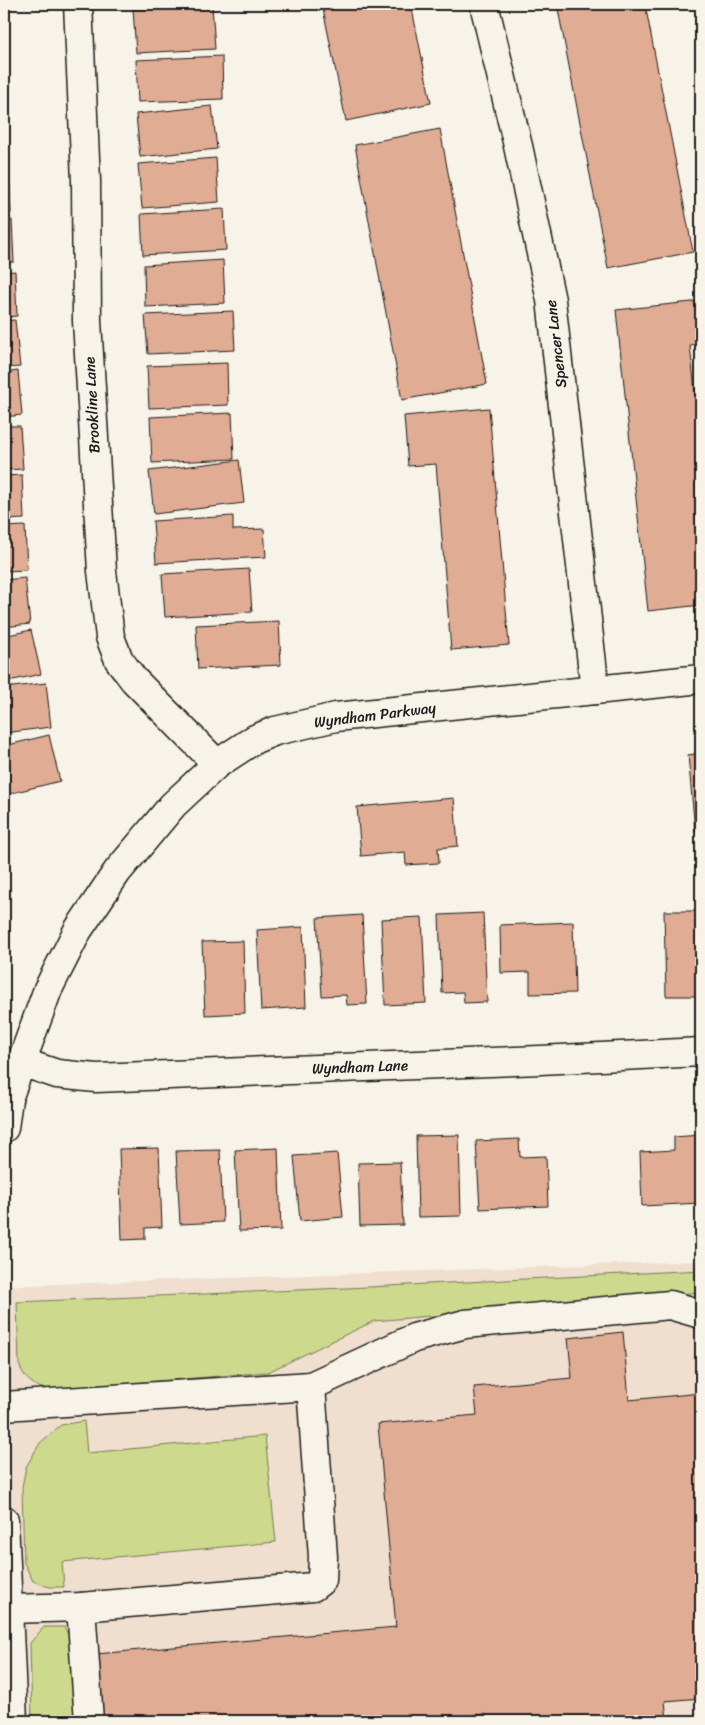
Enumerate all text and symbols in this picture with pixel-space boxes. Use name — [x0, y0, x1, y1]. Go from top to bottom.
street label: Spencer Lane — [538, 298, 574, 390]
street label: Brookline Lane — [76, 356, 108, 454]
street label: Wyndham Parkway — [313, 695, 438, 735]
street label: Wyndham Lane — [312, 1052, 408, 1082]

